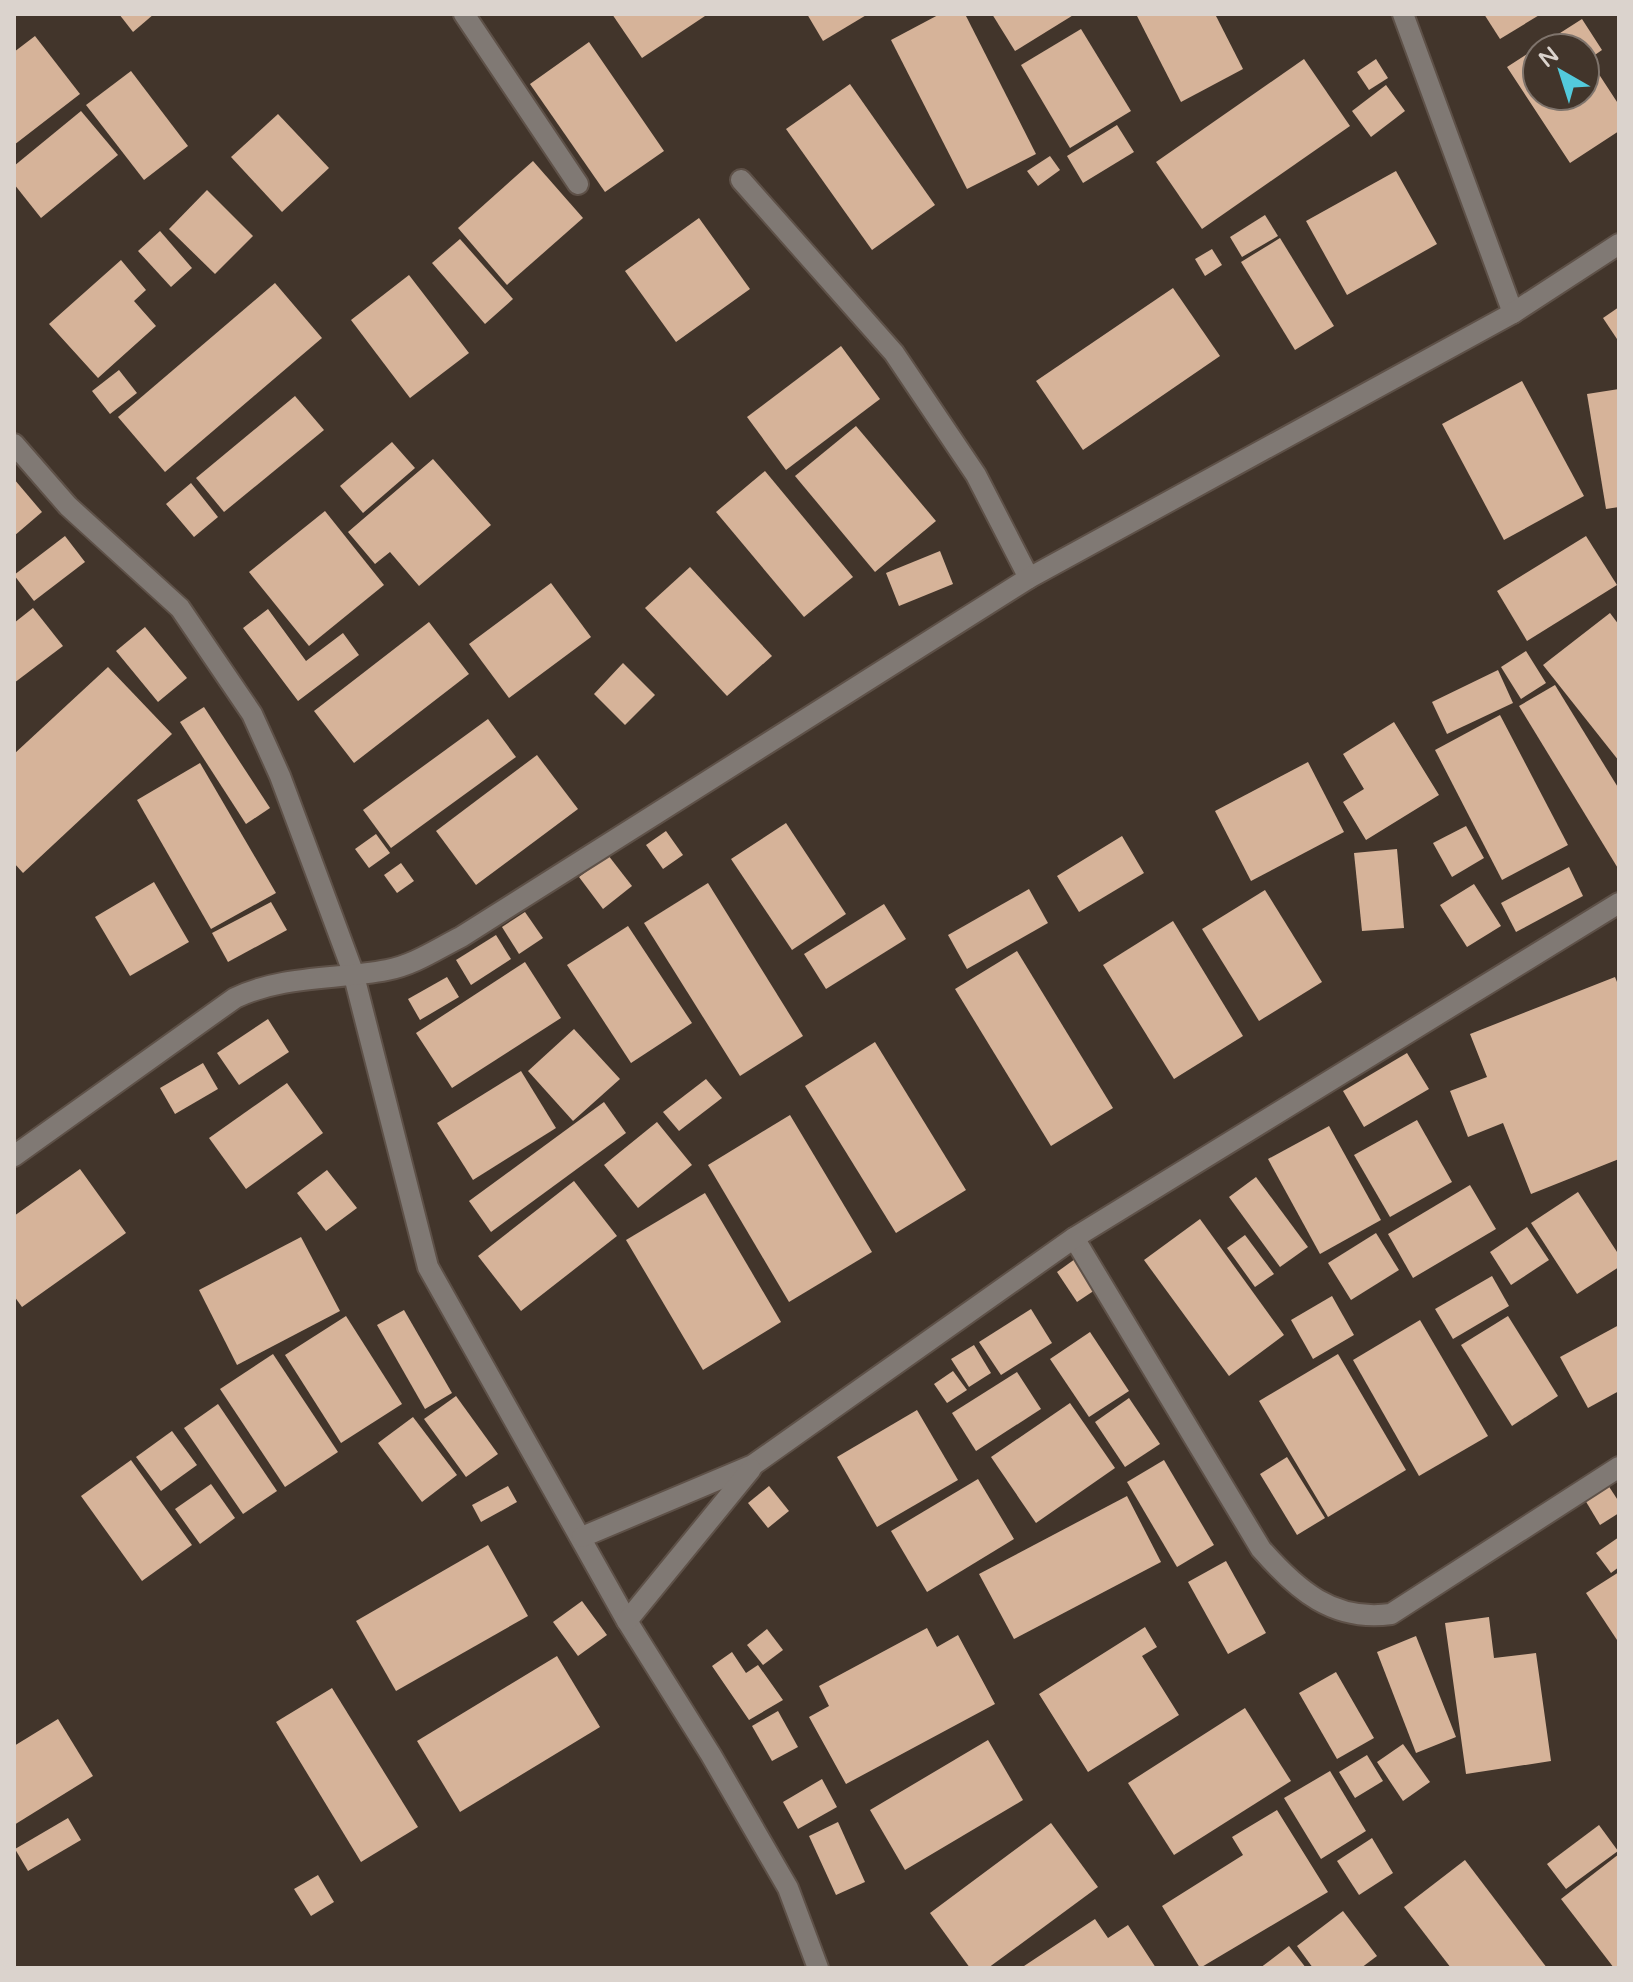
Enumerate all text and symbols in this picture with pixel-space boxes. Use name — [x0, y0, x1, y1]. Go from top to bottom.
north arrow — [1521, 32, 1601, 112]
text: N — [1534, 42, 1564, 73]

